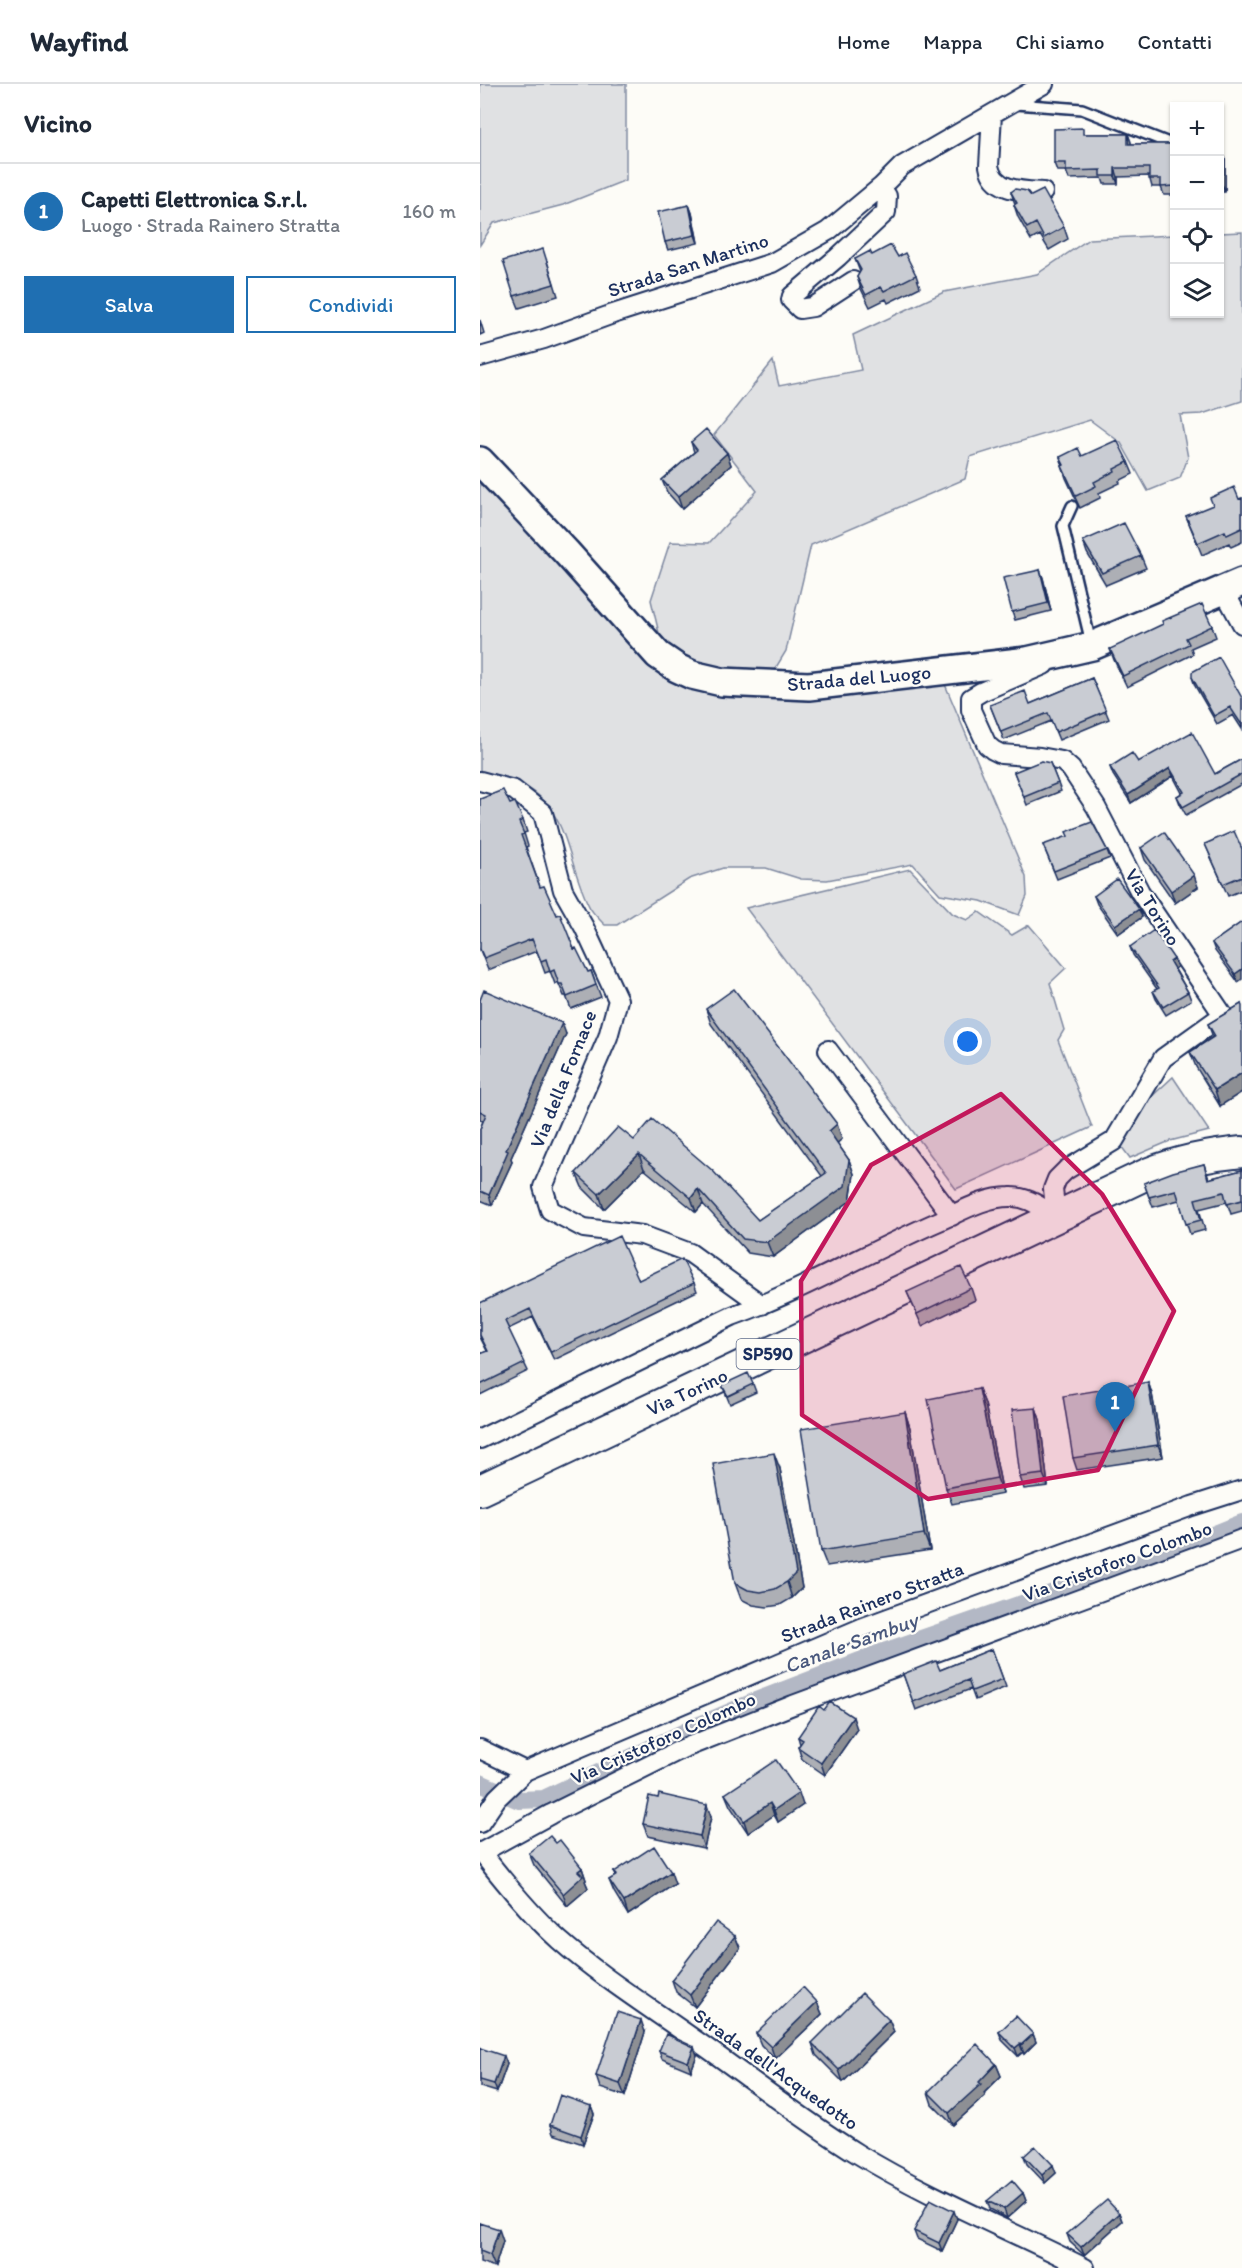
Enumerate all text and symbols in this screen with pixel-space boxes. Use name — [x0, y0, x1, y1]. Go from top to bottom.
text: Wayfind — [30, 24, 128, 58]
text: Home — [837, 29, 890, 54]
text: Mappa — [923, 29, 982, 54]
text: Chi siamo — [1015, 29, 1104, 54]
text: Contatti — [1137, 29, 1212, 54]
map controls — [1170, 102, 1224, 318]
button: + — [1170, 102, 1224, 156]
text: Vicino — [24, 107, 92, 139]
button: − — [1170, 156, 1224, 210]
text: Capetti Elettronica S.r.l. — [81, 186, 307, 213]
text: 1 — [39, 199, 48, 223]
text: 160 m — [403, 199, 456, 223]
button: locate — [1170, 210, 1224, 264]
text: Luogo · Strada Rainero Stratta — [81, 213, 340, 237]
street label: Strada San Martino — [605, 228, 771, 302]
button: layers — [1170, 264, 1224, 318]
button: Salva — [24, 276, 234, 333]
button: Condividi — [246, 276, 456, 333]
street label: Strada del Luogo — [786, 660, 932, 696]
street label: Via Torino — [1120, 864, 1186, 950]
street label: Via della Fornace — [524, 1007, 602, 1151]
your location — [953, 1027, 982, 1056]
road number: SP590 — [736, 1339, 800, 1369]
street label: Via Torino — [643, 1363, 731, 1421]
pin: 1 — [1096, 1382, 1134, 1432]
street label: Via Cristoforo Colombo — [1019, 1516, 1215, 1606]
street label: Strada Rainero Stratta — [777, 1556, 967, 1648]
water label: Canale Sambuy — [781, 1606, 923, 1678]
street label: Via Cristoforo Colombo — [567, 1686, 759, 1790]
street label: Strada dell'Acquedotto — [689, 2003, 863, 2135]

